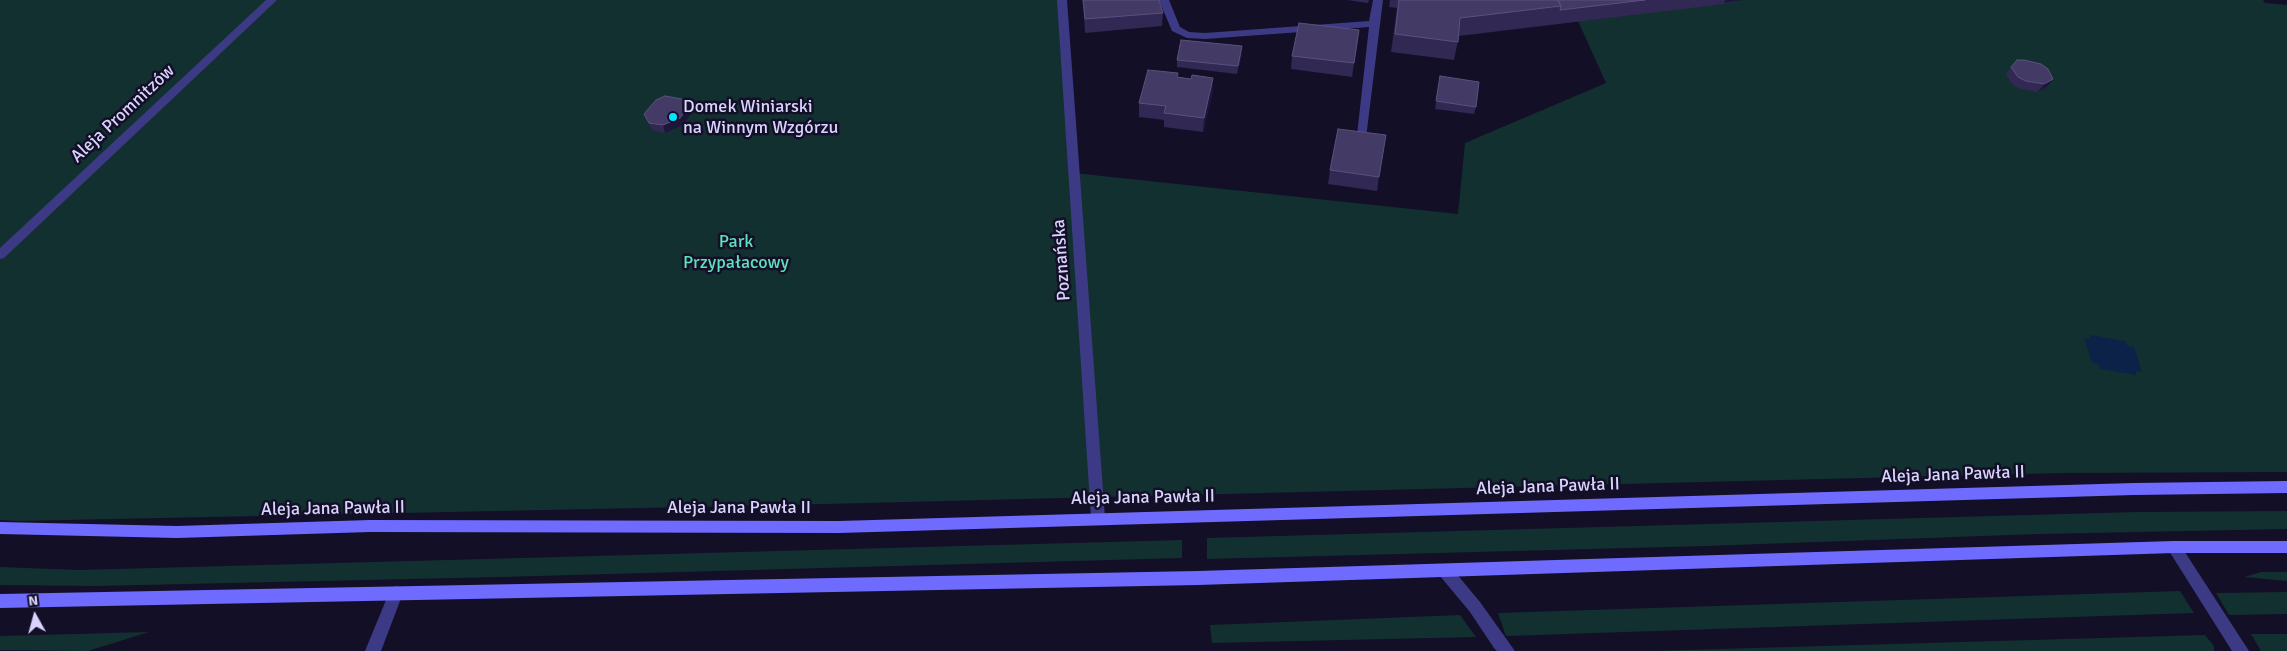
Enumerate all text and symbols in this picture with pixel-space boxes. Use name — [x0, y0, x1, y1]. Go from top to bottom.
street label: Aleja Promnitzów — [67, 60, 179, 168]
place label: Domek Winiarski na Winnym Wzgórzu — [683, 96, 838, 138]
marker: Domek Winiarski na Winnym Wzgórzu — [667, 111, 679, 123]
street label: Poznańska — [1048, 219, 1076, 301]
park label: Park Przypałacowy — [683, 231, 789, 274]
street label: Aleja Jana Pawła II — [1881, 462, 2025, 488]
street label: Aleja Jana Pawła II — [1476, 474, 1620, 500]
street label: Aleja Jana Pawła II — [1071, 486, 1215, 510]
street label: Aleja Jana Pawła II — [261, 497, 405, 521]
street label: Aleja Jana Pawła II — [667, 497, 811, 519]
north arrow — [10, 591, 60, 641]
text: N — [27, 592, 39, 610]

